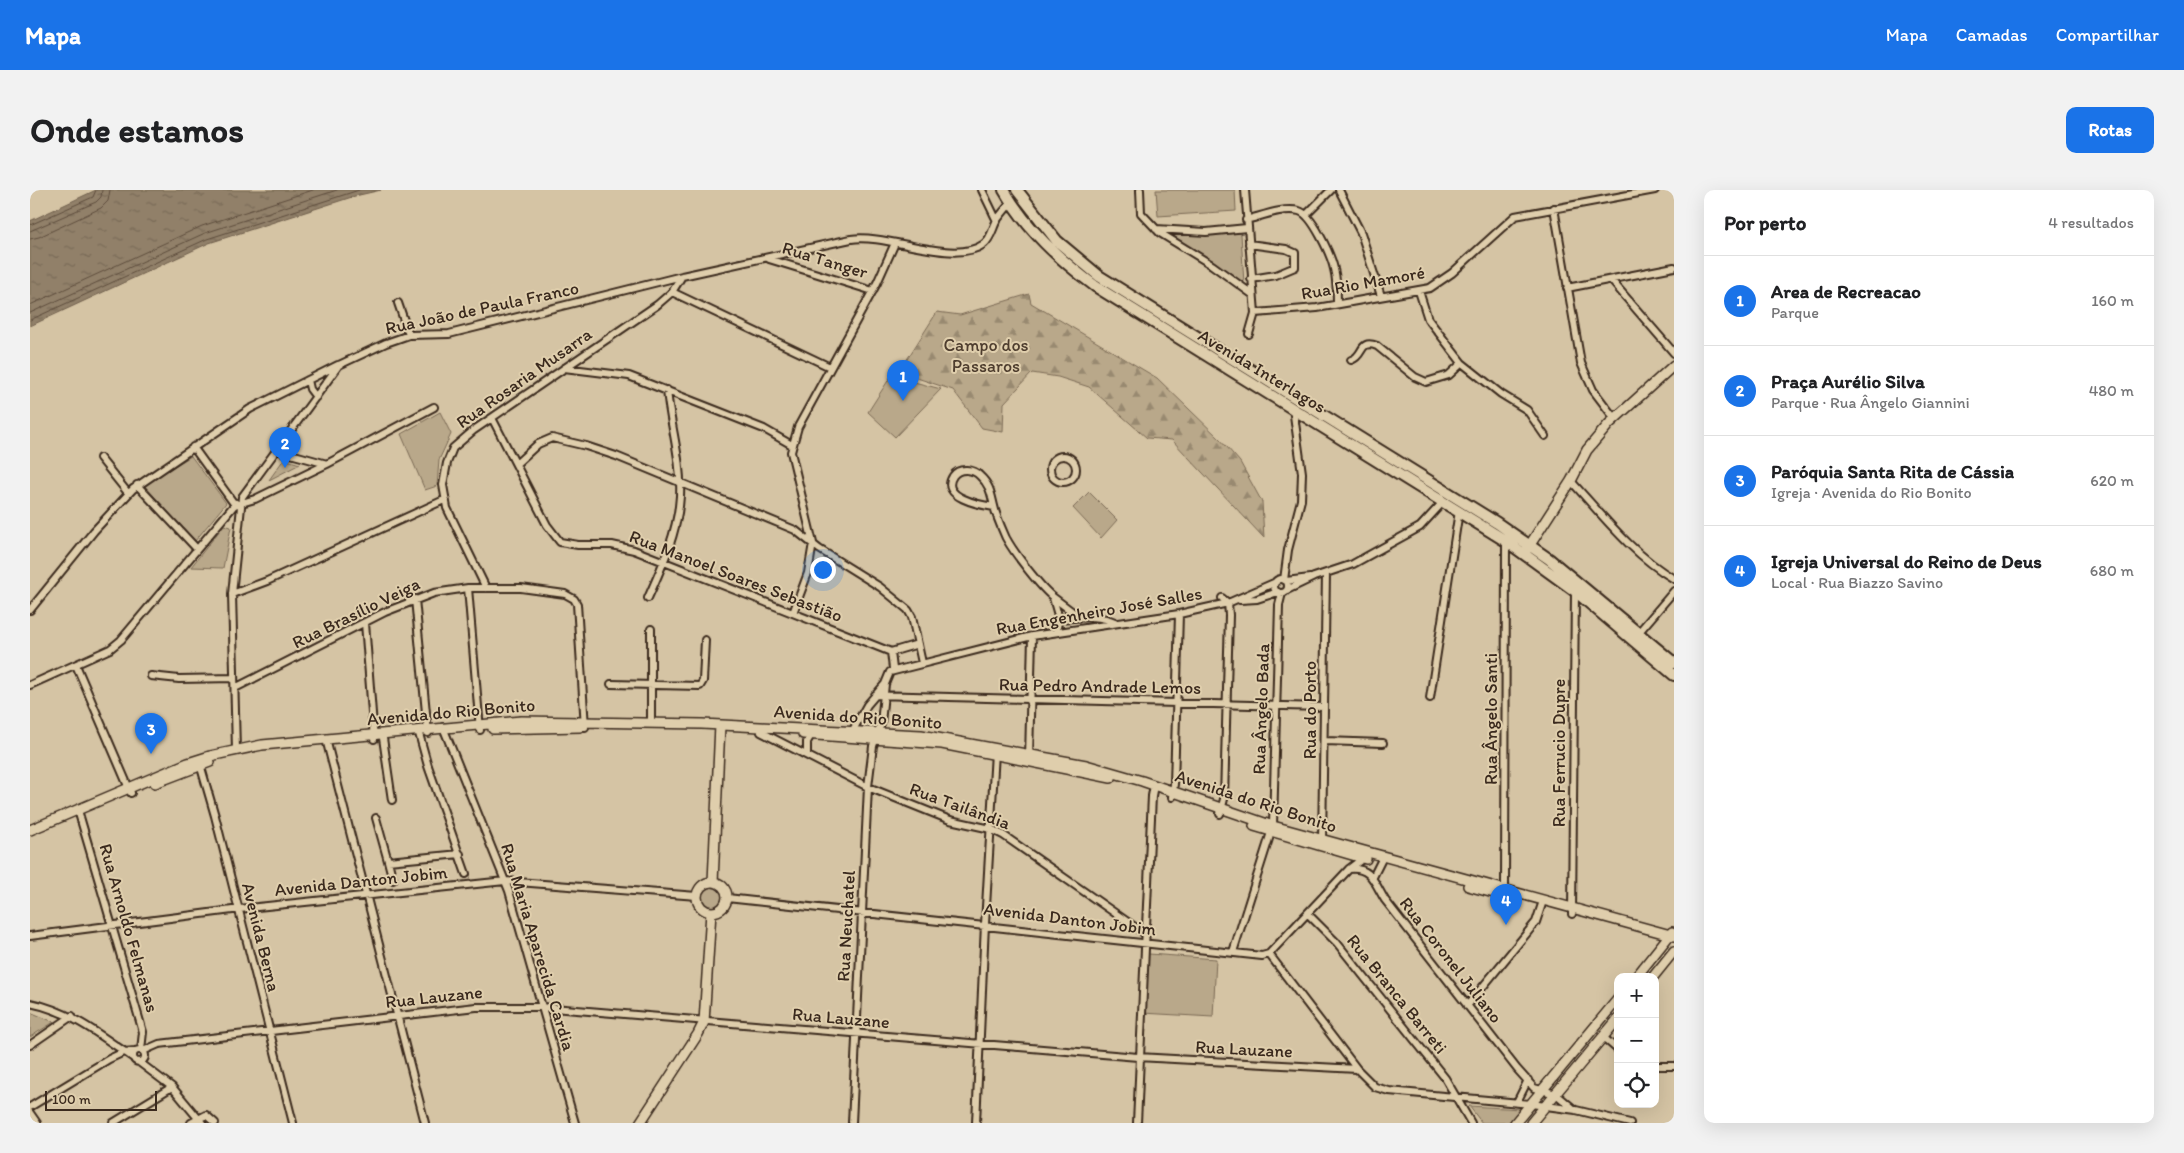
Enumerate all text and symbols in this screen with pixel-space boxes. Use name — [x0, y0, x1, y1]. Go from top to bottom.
text: Mapa — [25, 21, 81, 50]
text: Mapa — [1886, 24, 1928, 46]
text: Camadas — [1956, 24, 2028, 46]
text: Compartilhar — [2056, 24, 2159, 46]
button: Rotas — [2066, 107, 2154, 153]
text: Onde estamos — [30, 109, 244, 151]
text: Por perto — [1724, 210, 1806, 235]
text: 4 resultados — [2048, 213, 2134, 232]
street label: Rua Tanger — [780, 237, 871, 284]
street label: Rua Rio Mamoré — [1299, 261, 1427, 305]
street label: Rua João de Paula Franco — [383, 277, 581, 339]
text: Area de Recreacao — [1771, 280, 1921, 303]
text: 1 — [1736, 291, 1744, 310]
text: 160 m — [2091, 291, 2134, 310]
text: Parque — [1771, 303, 1819, 322]
street label: Rua Rosaria Musarra — [452, 323, 597, 433]
street label: Avenida Interlagos — [1194, 324, 1330, 418]
park label: Campo dos Passaros — [943, 334, 1029, 377]
pin: 1 — [887, 360, 919, 401]
text: Praça Aurélio Silva — [1771, 370, 1925, 393]
text: 2 — [1736, 381, 1744, 400]
text: 480 m — [2089, 381, 2134, 400]
text: Parque · Rua Ângelo Giannini — [1771, 393, 1970, 412]
pin: 2 — [269, 427, 301, 468]
text: Paróquia Santa Rita de Cássia — [1771, 460, 2014, 483]
text: 3 — [1736, 471, 1744, 490]
text: 620 m — [2090, 471, 2134, 490]
text: Igreja · Avenida do Rio Bonito — [1771, 483, 1972, 502]
street label: Rua Manoel Soares Sebastião — [626, 525, 846, 627]
text: Igreja Universal do Reino de Deus — [1771, 550, 2042, 573]
your location — [810, 557, 836, 583]
text: 4 — [1735, 561, 1745, 580]
text: 680 m — [2090, 561, 2134, 580]
street label: Rua Brasílio Veiga — [289, 573, 423, 653]
text: Local · Rua Biazzo Savino — [1771, 573, 1943, 592]
street label: Rua Engenheiro José Salles — [994, 582, 1204, 640]
street label: Rua Ângelo Bada — [1248, 642, 1274, 775]
street label: Rua Ângelo Santi — [1480, 653, 1502, 785]
street label: Rua do Porto — [1299, 661, 1321, 759]
street label: Rua Pedro Andrade Lemos — [999, 673, 1201, 699]
street label: Rua Ferrucio Dupre — [1548, 679, 1570, 827]
street label: Avenida do Rio Bonito — [366, 694, 536, 730]
street label: Avenida do Rio Bonito — [773, 700, 943, 734]
pin: 3 — [135, 713, 167, 754]
street label: Avenida do Rio Bonito — [1172, 764, 1340, 838]
street label: Rua Tailândia — [907, 778, 1014, 835]
street label: Rua Arnoldo Felmanas — [94, 841, 164, 1015]
street label: Rua Maria Aparecida Cardia — [496, 841, 580, 1054]
street label: Avenida Danton Jobim — [274, 861, 449, 901]
street label: Rua Neuchatel — [832, 870, 860, 982]
street label: Avenida Berna — [237, 880, 285, 994]
pin: 4 — [1490, 884, 1522, 925]
street label: Rua Coronel Juliano — [1395, 892, 1507, 1028]
street label: Avenida Danton Jobim — [983, 898, 1158, 941]
street label: Rua Branca Barreti — [1342, 930, 1452, 1058]
map controls — [1614, 973, 1659, 1108]
button: + — [1614, 973, 1659, 1018]
street label: Rua Lauzane — [384, 981, 484, 1013]
street label: Rua Lauzane — [791, 1003, 891, 1033]
button: − — [1614, 1018, 1659, 1063]
street label: Rua Lauzane — [1195, 1035, 1293, 1063]
button: locate — [1614, 1063, 1659, 1108]
scale bar — [45, 1088, 158, 1111]
text: 100 m — [52, 1091, 91, 1108]

